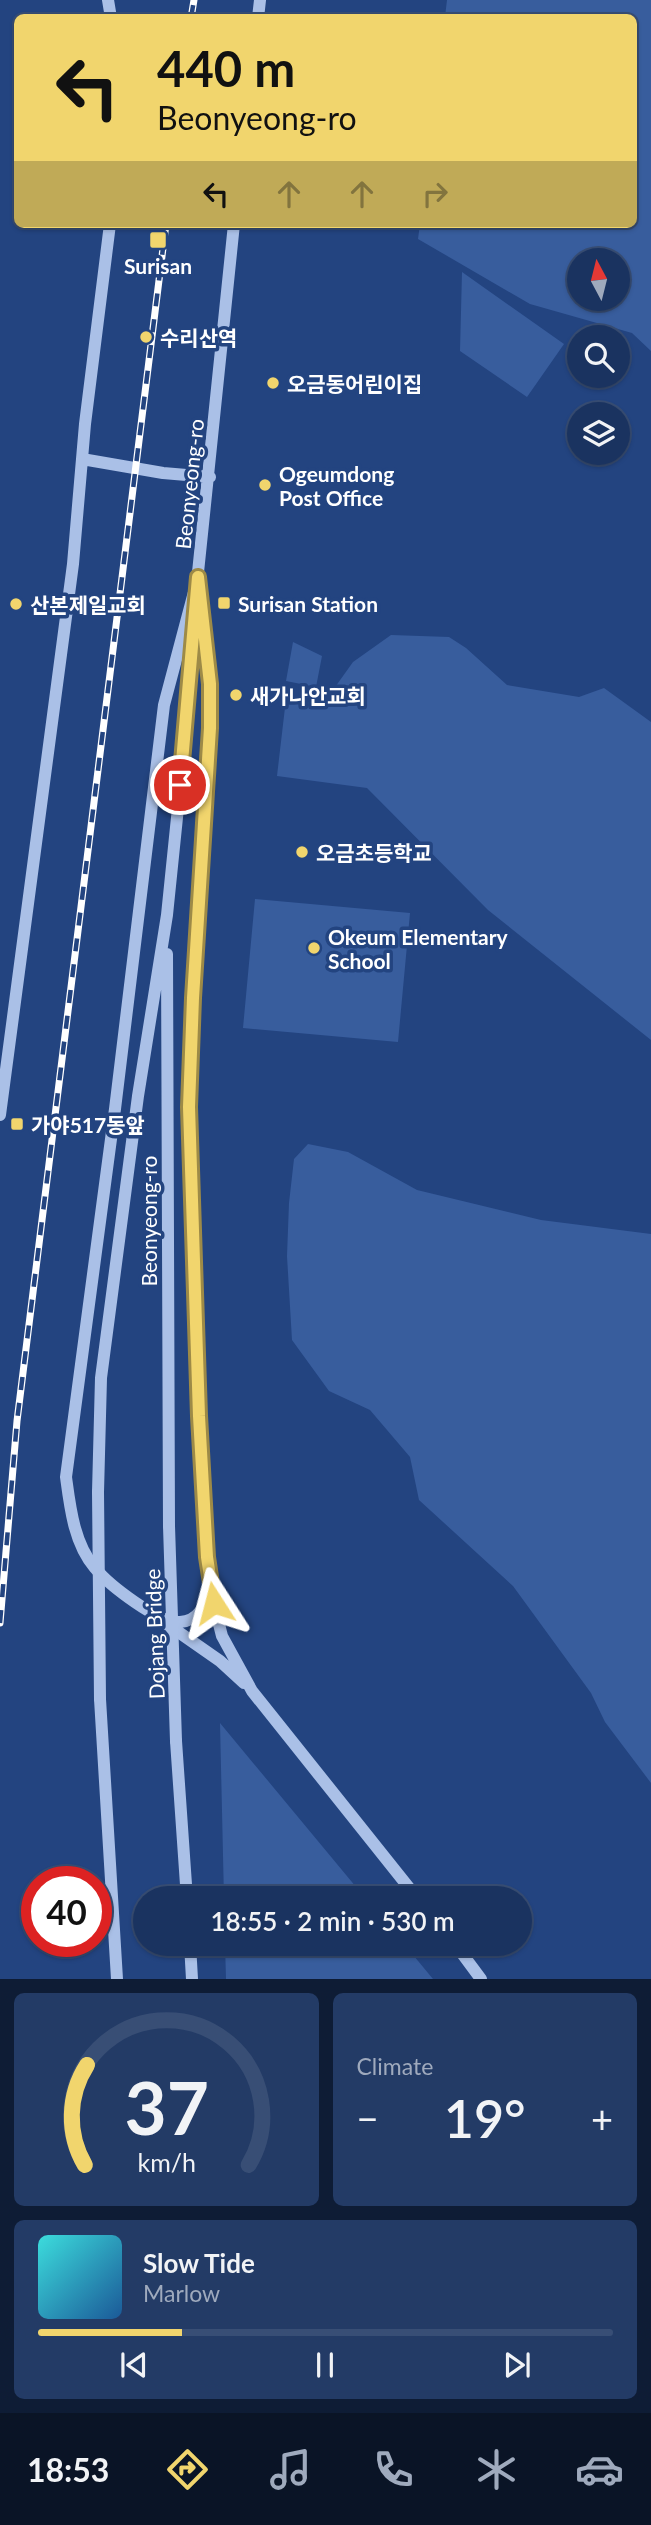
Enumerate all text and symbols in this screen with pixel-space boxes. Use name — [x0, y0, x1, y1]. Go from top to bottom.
text: 440 m — [157, 39, 295, 97]
icon: left — [42, 42, 133, 133]
text: Beonyeong-ro — [157, 98, 357, 137]
icon: left — [197, 175, 235, 213]
icon: ahead — [270, 175, 308, 213]
icon: ahead — [343, 175, 381, 213]
icon: right — [416, 175, 454, 213]
marker: Surisan — [148, 230, 168, 250]
north arrow — [567, 248, 630, 312]
map controls — [567, 248, 630, 465]
place label: Surisan — [124, 253, 192, 278]
place label: 수리산역 — [160, 325, 237, 350]
button: search — [567, 325, 630, 388]
marker: 수리산역 — [138, 329, 154, 345]
place label: 오금동어린이집 — [287, 371, 422, 396]
marker: 오금동어린이집 — [265, 375, 281, 391]
button: layers — [567, 402, 630, 465]
street label: Beonyeong-ro — [170, 417, 208, 550]
place label: Ogeumdong Post Office — [279, 461, 394, 510]
marker: Ogeumdong Post Office — [257, 477, 273, 493]
place label: Surisan Station — [238, 591, 378, 616]
place label: 산본제일교회 — [30, 592, 146, 617]
marker: Surisan Station — [216, 595, 232, 611]
marker: 산본제일교회 — [8, 596, 24, 612]
place label: 새가나안교회 — [250, 683, 366, 708]
marker: 새가나안교회 — [228, 687, 244, 703]
pin — [150, 755, 210, 815]
icon: arrive — [161, 766, 199, 804]
place label: 오금초등학교 — [316, 840, 432, 865]
marker: 오금초등학교 — [294, 844, 310, 860]
place label: Okeum Elementary School — [328, 924, 508, 973]
marker: Okeum Elementary School — [306, 940, 322, 956]
place label: 가야517동앞 — [31, 1112, 145, 1137]
marker: 가야517동앞 — [9, 1116, 25, 1132]
street label: Beonyeong-ro — [136, 1155, 161, 1286]
position arrow — [177, 1566, 251, 1640]
street label: Dojang Bridge — [139, 1568, 169, 1700]
speed limit sign: 40 — [21, 1866, 112, 1957]
text: 18:55 · 2 min · 530 m — [210, 1905, 455, 1937]
text: Climate — [357, 2052, 433, 2080]
text: 37 — [124, 2064, 208, 2152]
text: 19° — [444, 2087, 526, 2149]
text: − — [357, 2095, 379, 2141]
text: + — [591, 2095, 613, 2141]
text: km/h — [137, 2147, 196, 2177]
text: Slow Tide — [143, 2247, 255, 2279]
text: Marlow — [143, 2279, 220, 2307]
icon: previous — [115, 2346, 153, 2384]
icon: pause — [306, 2346, 344, 2384]
icon: next — [498, 2346, 536, 2384]
icon: directions — [163, 2445, 212, 2494]
icon: music — [266, 2445, 315, 2494]
icon: phone — [369, 2445, 418, 2494]
icon: climate — [472, 2445, 521, 2494]
icon: car — [575, 2445, 624, 2494]
text: 18:53 — [27, 2450, 109, 2489]

